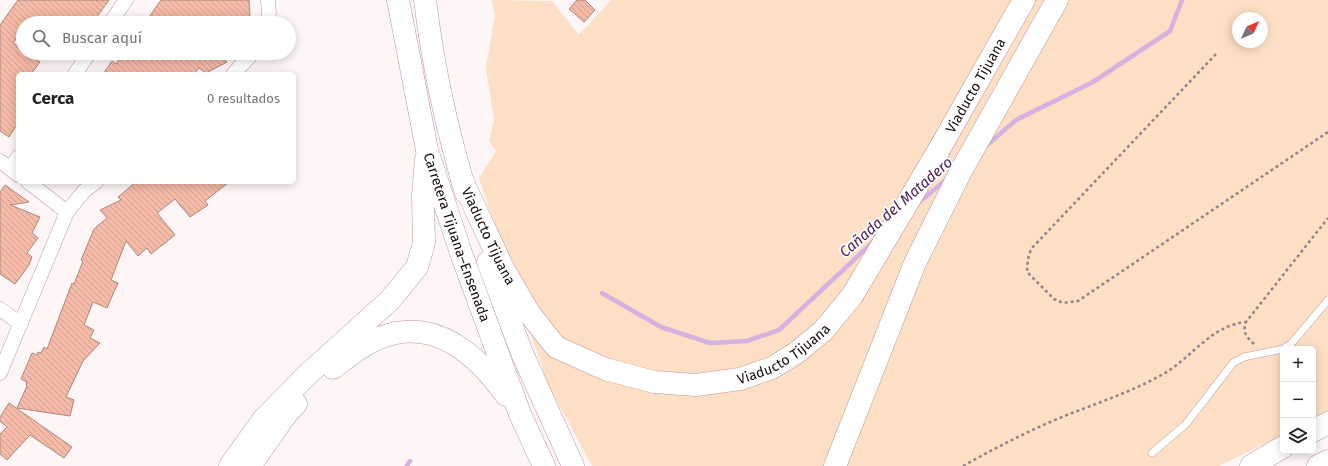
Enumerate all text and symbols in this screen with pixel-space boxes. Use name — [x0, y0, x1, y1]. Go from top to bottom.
north arrow — [1232, 12, 1268, 48]
search box — [16, 16, 296, 60]
icon: search — [30, 27, 52, 49]
text: Buscar aquí — [62, 29, 142, 47]
street label: Viaducto Tijuana — [942, 35, 1009, 136]
text: Cerca — [32, 88, 74, 109]
text: 0 resultados — [207, 91, 280, 106]
street label: Carretera Tijuana–Ensenada — [420, 151, 494, 324]
water label: Cañada del Matadero — [836, 153, 956, 261]
street label: Viaducto Tijuana — [458, 185, 519, 288]
street label: Viaducto Tijuana — [735, 320, 834, 388]
map controls — [1280, 346, 1316, 454]
button: + — [1280, 346, 1316, 382]
button: − — [1280, 382, 1316, 418]
button: layers — [1280, 418, 1316, 454]

